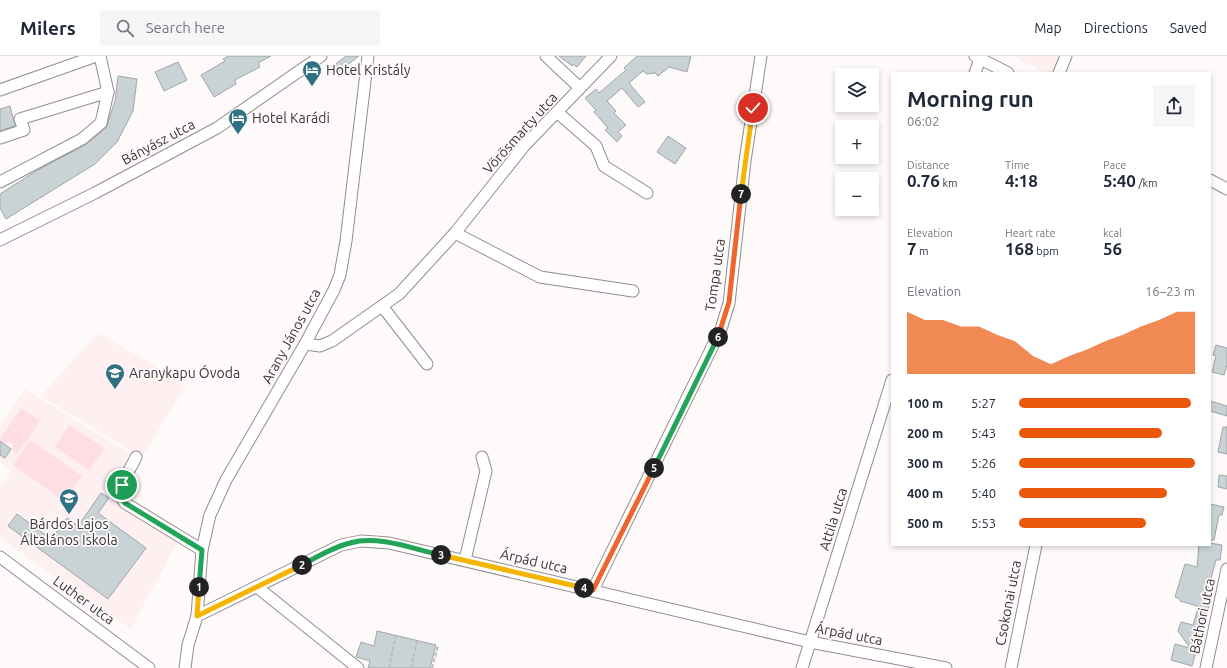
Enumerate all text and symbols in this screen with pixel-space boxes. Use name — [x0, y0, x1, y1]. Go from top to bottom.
search box — [100, 10, 380, 46]
text: Milers — [20, 17, 76, 39]
icon: search — [114, 17, 136, 39]
text: Search here — [146, 19, 225, 36]
text: Map — [1034, 20, 1062, 36]
text: Directions — [1084, 20, 1148, 36]
text: Saved — [1170, 20, 1207, 36]
hotel icon: Hotel Kristály — [301, 59, 323, 87]
place label: Hotel Kristály — [326, 62, 411, 78]
map controls — [835, 68, 879, 216]
button: layers — [835, 68, 879, 112]
button: share — [1153, 85, 1195, 127]
text: Morning run — [907, 86, 1034, 111]
street label: Vörösmarty utca — [479, 89, 561, 177]
pin — [736, 91, 770, 125]
icon: check — [742, 97, 764, 119]
hotel icon: Hotel Karádi — [227, 107, 249, 135]
place label: Hotel Karádi — [252, 110, 330, 126]
text: 06:02 — [907, 114, 940, 128]
street label: Bányász utca — [119, 116, 197, 168]
button: + — [835, 120, 879, 164]
text: Distance — [907, 159, 950, 171]
text: Time — [1005, 159, 1030, 171]
text: Pace — [1103, 159, 1126, 171]
text: 0.76 — [907, 171, 940, 190]
text: 4:18 — [1005, 171, 1038, 190]
text: 5:40 — [1103, 171, 1136, 190]
button: − — [835, 172, 879, 216]
text: km — [940, 177, 958, 189]
text: /km — [1136, 177, 1158, 189]
pin: 7 — [731, 184, 751, 204]
text: 7 — [738, 188, 744, 200]
text: Elevation — [907, 227, 953, 239]
text: Heart rate — [1005, 227, 1056, 239]
text: kcal — [1103, 227, 1122, 239]
street label: Tompa utca — [702, 238, 728, 312]
text: 7 — [907, 239, 917, 258]
text: 168 — [1005, 239, 1034, 258]
text: 56 — [1103, 239, 1122, 258]
text: m — [917, 245, 929, 257]
text: bpm — [1034, 245, 1059, 257]
text: Elevation — [907, 284, 961, 298]
text: 16–23 m — [1145, 284, 1195, 298]
street label: Arany János utca — [258, 286, 324, 386]
pin: 6 — [708, 327, 728, 347]
text: 6 — [715, 331, 721, 343]
school or university icon: Aranykapu Óvoda — [104, 362, 126, 390]
place label: Aranykapu Óvoda — [129, 364, 240, 381]
text: 100 m — [907, 396, 943, 410]
text: 5:27 — [971, 396, 996, 410]
text: 200 m — [907, 426, 943, 440]
text: 5:43 — [971, 426, 996, 440]
text: 300 m — [907, 456, 943, 470]
text: 5:26 — [971, 456, 996, 470]
pin: 5 — [644, 458, 664, 478]
text: 5 — [651, 462, 657, 474]
pin — [105, 468, 139, 502]
icon: arrive — [111, 474, 133, 496]
street label: Attila utca — [816, 486, 850, 552]
text: 400 m — [907, 486, 943, 500]
text: 5:40 — [971, 486, 996, 500]
school or university icon: Bárdos Lajos Általános Iskola — [58, 487, 80, 515]
place label: Bárdos Lajos Általános Iskola — [20, 516, 118, 548]
text: 500 m — [907, 516, 943, 530]
text: 5:53 — [971, 516, 996, 530]
pin: 3 — [431, 545, 451, 565]
street label: Árpád utca — [499, 545, 569, 576]
text: 3 — [438, 549, 444, 561]
pin: 2 — [292, 555, 312, 575]
text: 2 — [299, 559, 305, 571]
street label: Csokonai utca — [992, 559, 1024, 647]
street label: Luther utca — [50, 572, 118, 628]
pin: 1 — [189, 577, 209, 597]
street label: Báthori utca — [1186, 577, 1218, 655]
pin: 4 — [574, 578, 594, 598]
text: 1 — [196, 581, 202, 593]
text: 4 — [581, 582, 587, 594]
street label: Árpád utca — [814, 619, 884, 648]

